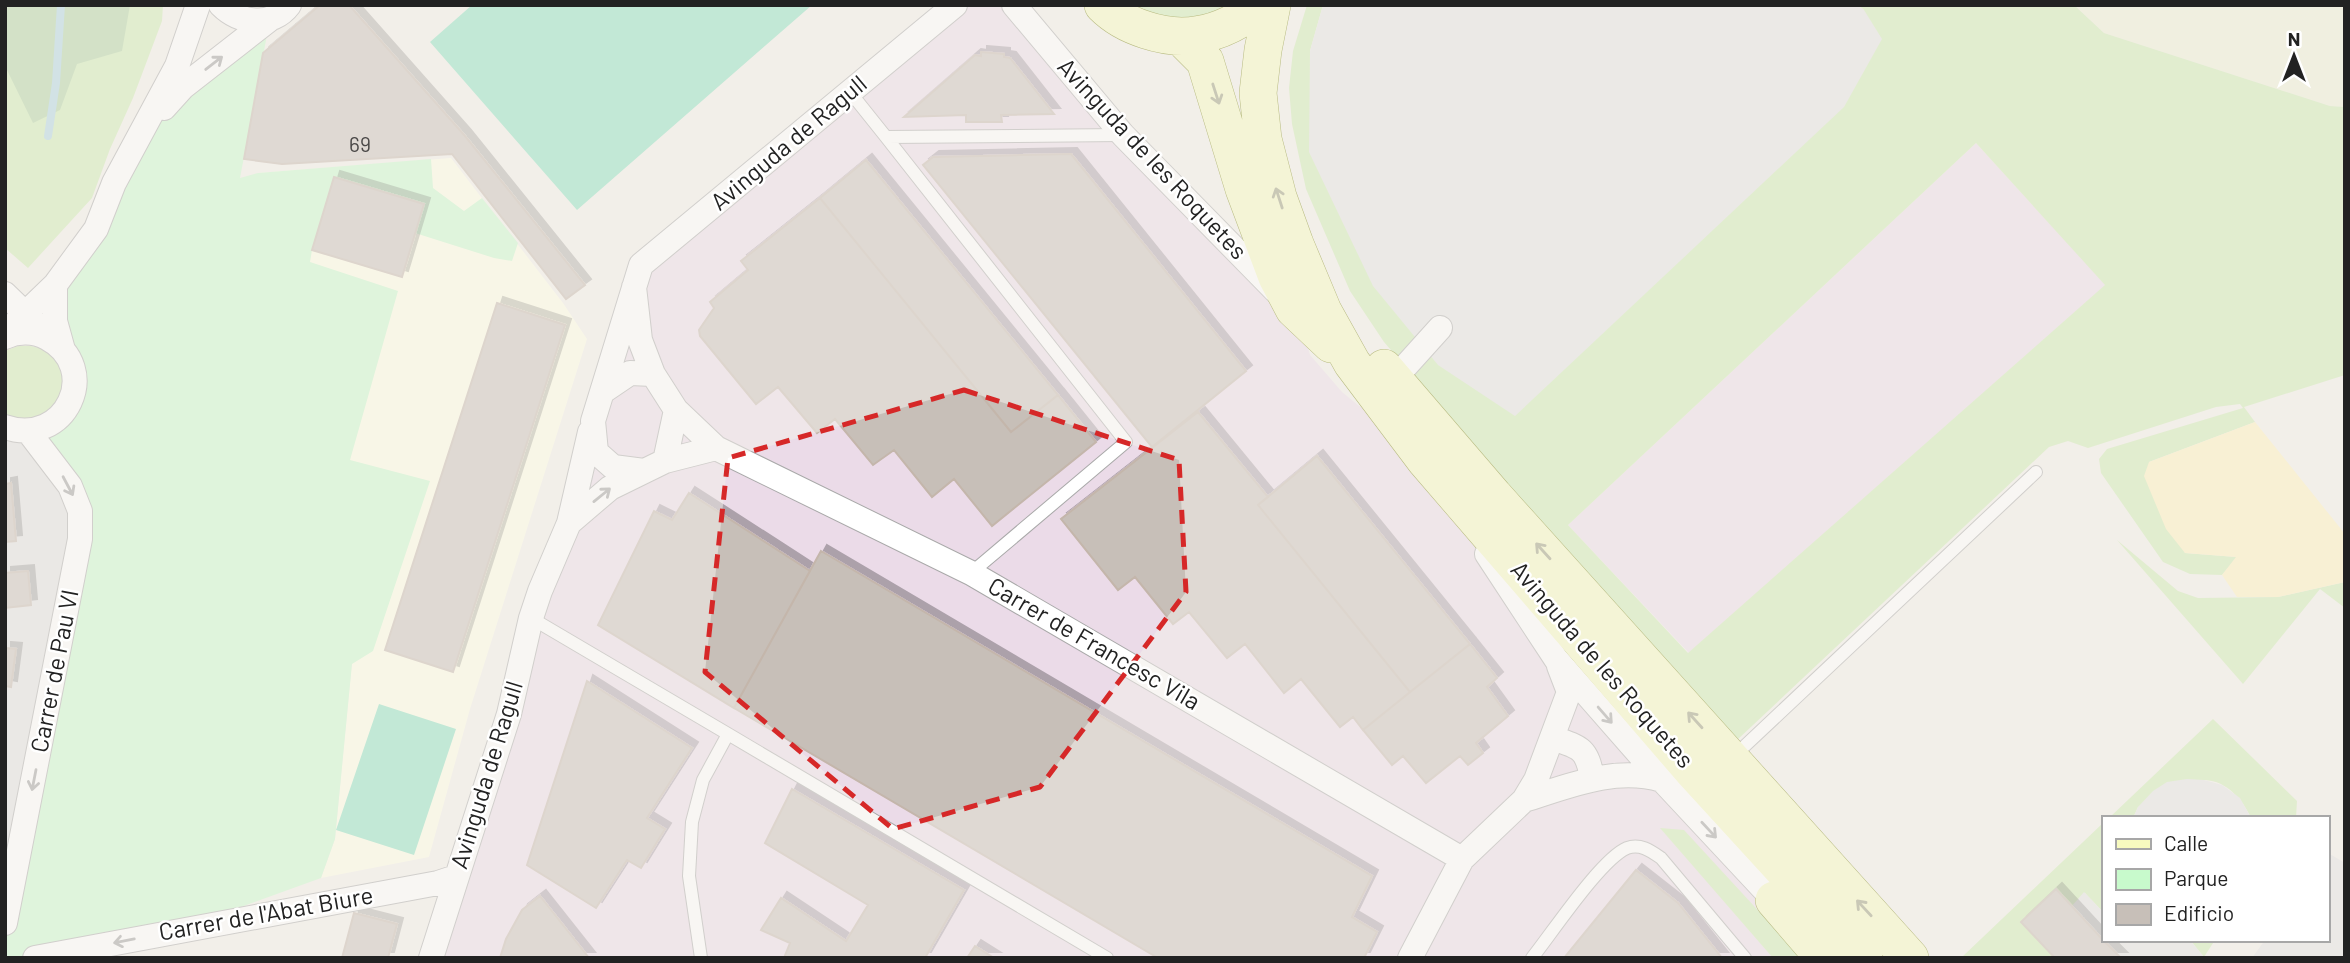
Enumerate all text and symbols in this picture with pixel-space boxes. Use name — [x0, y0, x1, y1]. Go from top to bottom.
north arrow — [2259, 21, 2329, 91]
text: N — [2288, 27, 2300, 50]
street label: Avinguda de les Roquetes — [1052, 51, 1254, 265]
one-way arrow — [205, 55, 223, 71]
street label: Avinguda de Ragull — [704, 68, 872, 216]
one-way arrow — [1210, 82, 1223, 104]
house number: 69 — [349, 131, 371, 156]
one-way arrow — [1272, 188, 1284, 210]
one-way arrow — [62, 476, 76, 496]
one-way arrow — [592, 488, 610, 503]
one-way arrow — [1535, 543, 1552, 560]
street label: Avinguda de les Roquetes — [1505, 555, 1701, 773]
street label: Carrer de Francesc Vila — [984, 570, 1206, 715]
street label: Carrer de Pau VI — [24, 587, 84, 755]
street label: Avinguda de Ragull — [443, 677, 528, 872]
one-way arrow — [1597, 706, 1614, 723]
one-way arrow — [1687, 711, 1703, 729]
one-way arrow — [26, 768, 40, 791]
legend — [2102, 816, 2329, 942]
one-way arrow — [1700, 821, 1717, 838]
text: Calle — [2164, 830, 2208, 855]
text: Parque — [2164, 865, 2229, 890]
street label: Carrer de l'Abat Biure — [156, 879, 375, 946]
one-way arrow — [1856, 899, 1872, 917]
text: Edificio — [2164, 900, 2234, 925]
one-way arrow — [113, 935, 136, 948]

